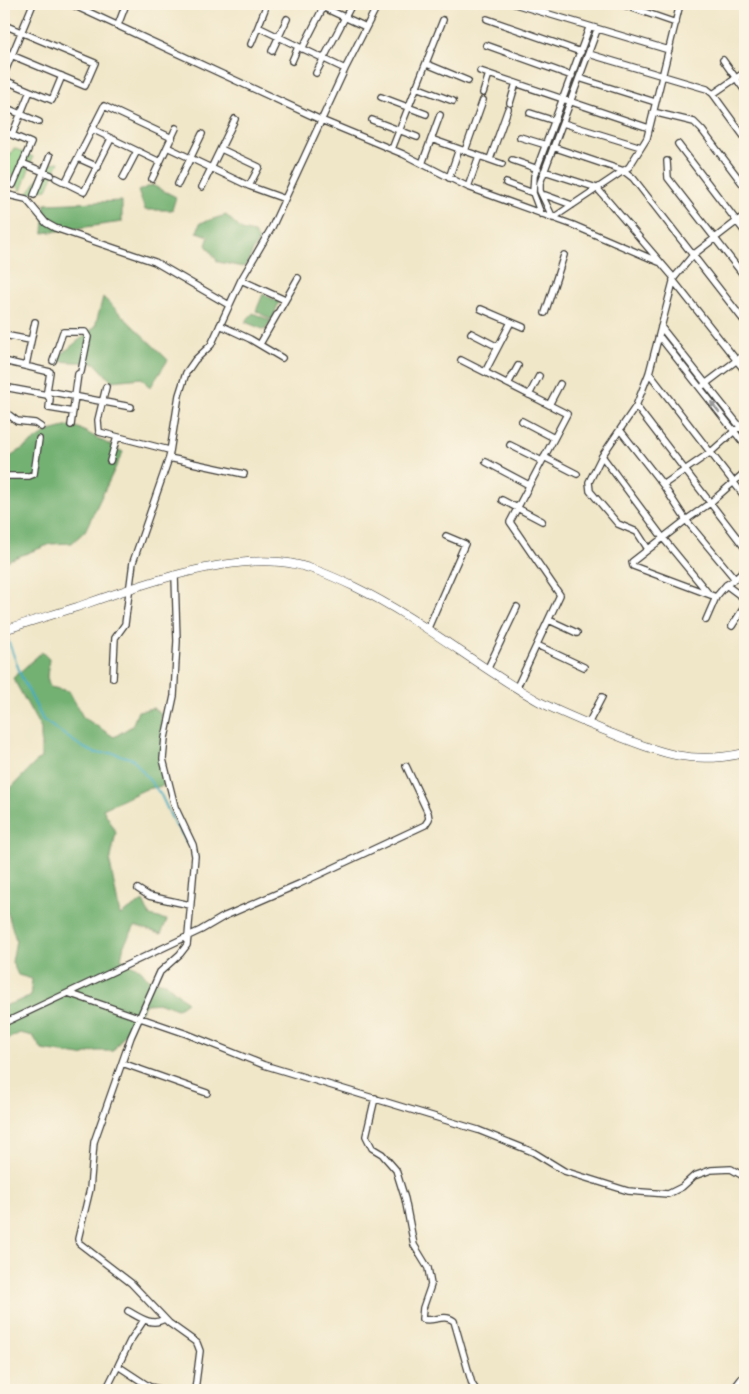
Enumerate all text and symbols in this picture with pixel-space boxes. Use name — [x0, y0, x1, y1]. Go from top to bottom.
one-way arrow — [710, 401, 721, 414]

